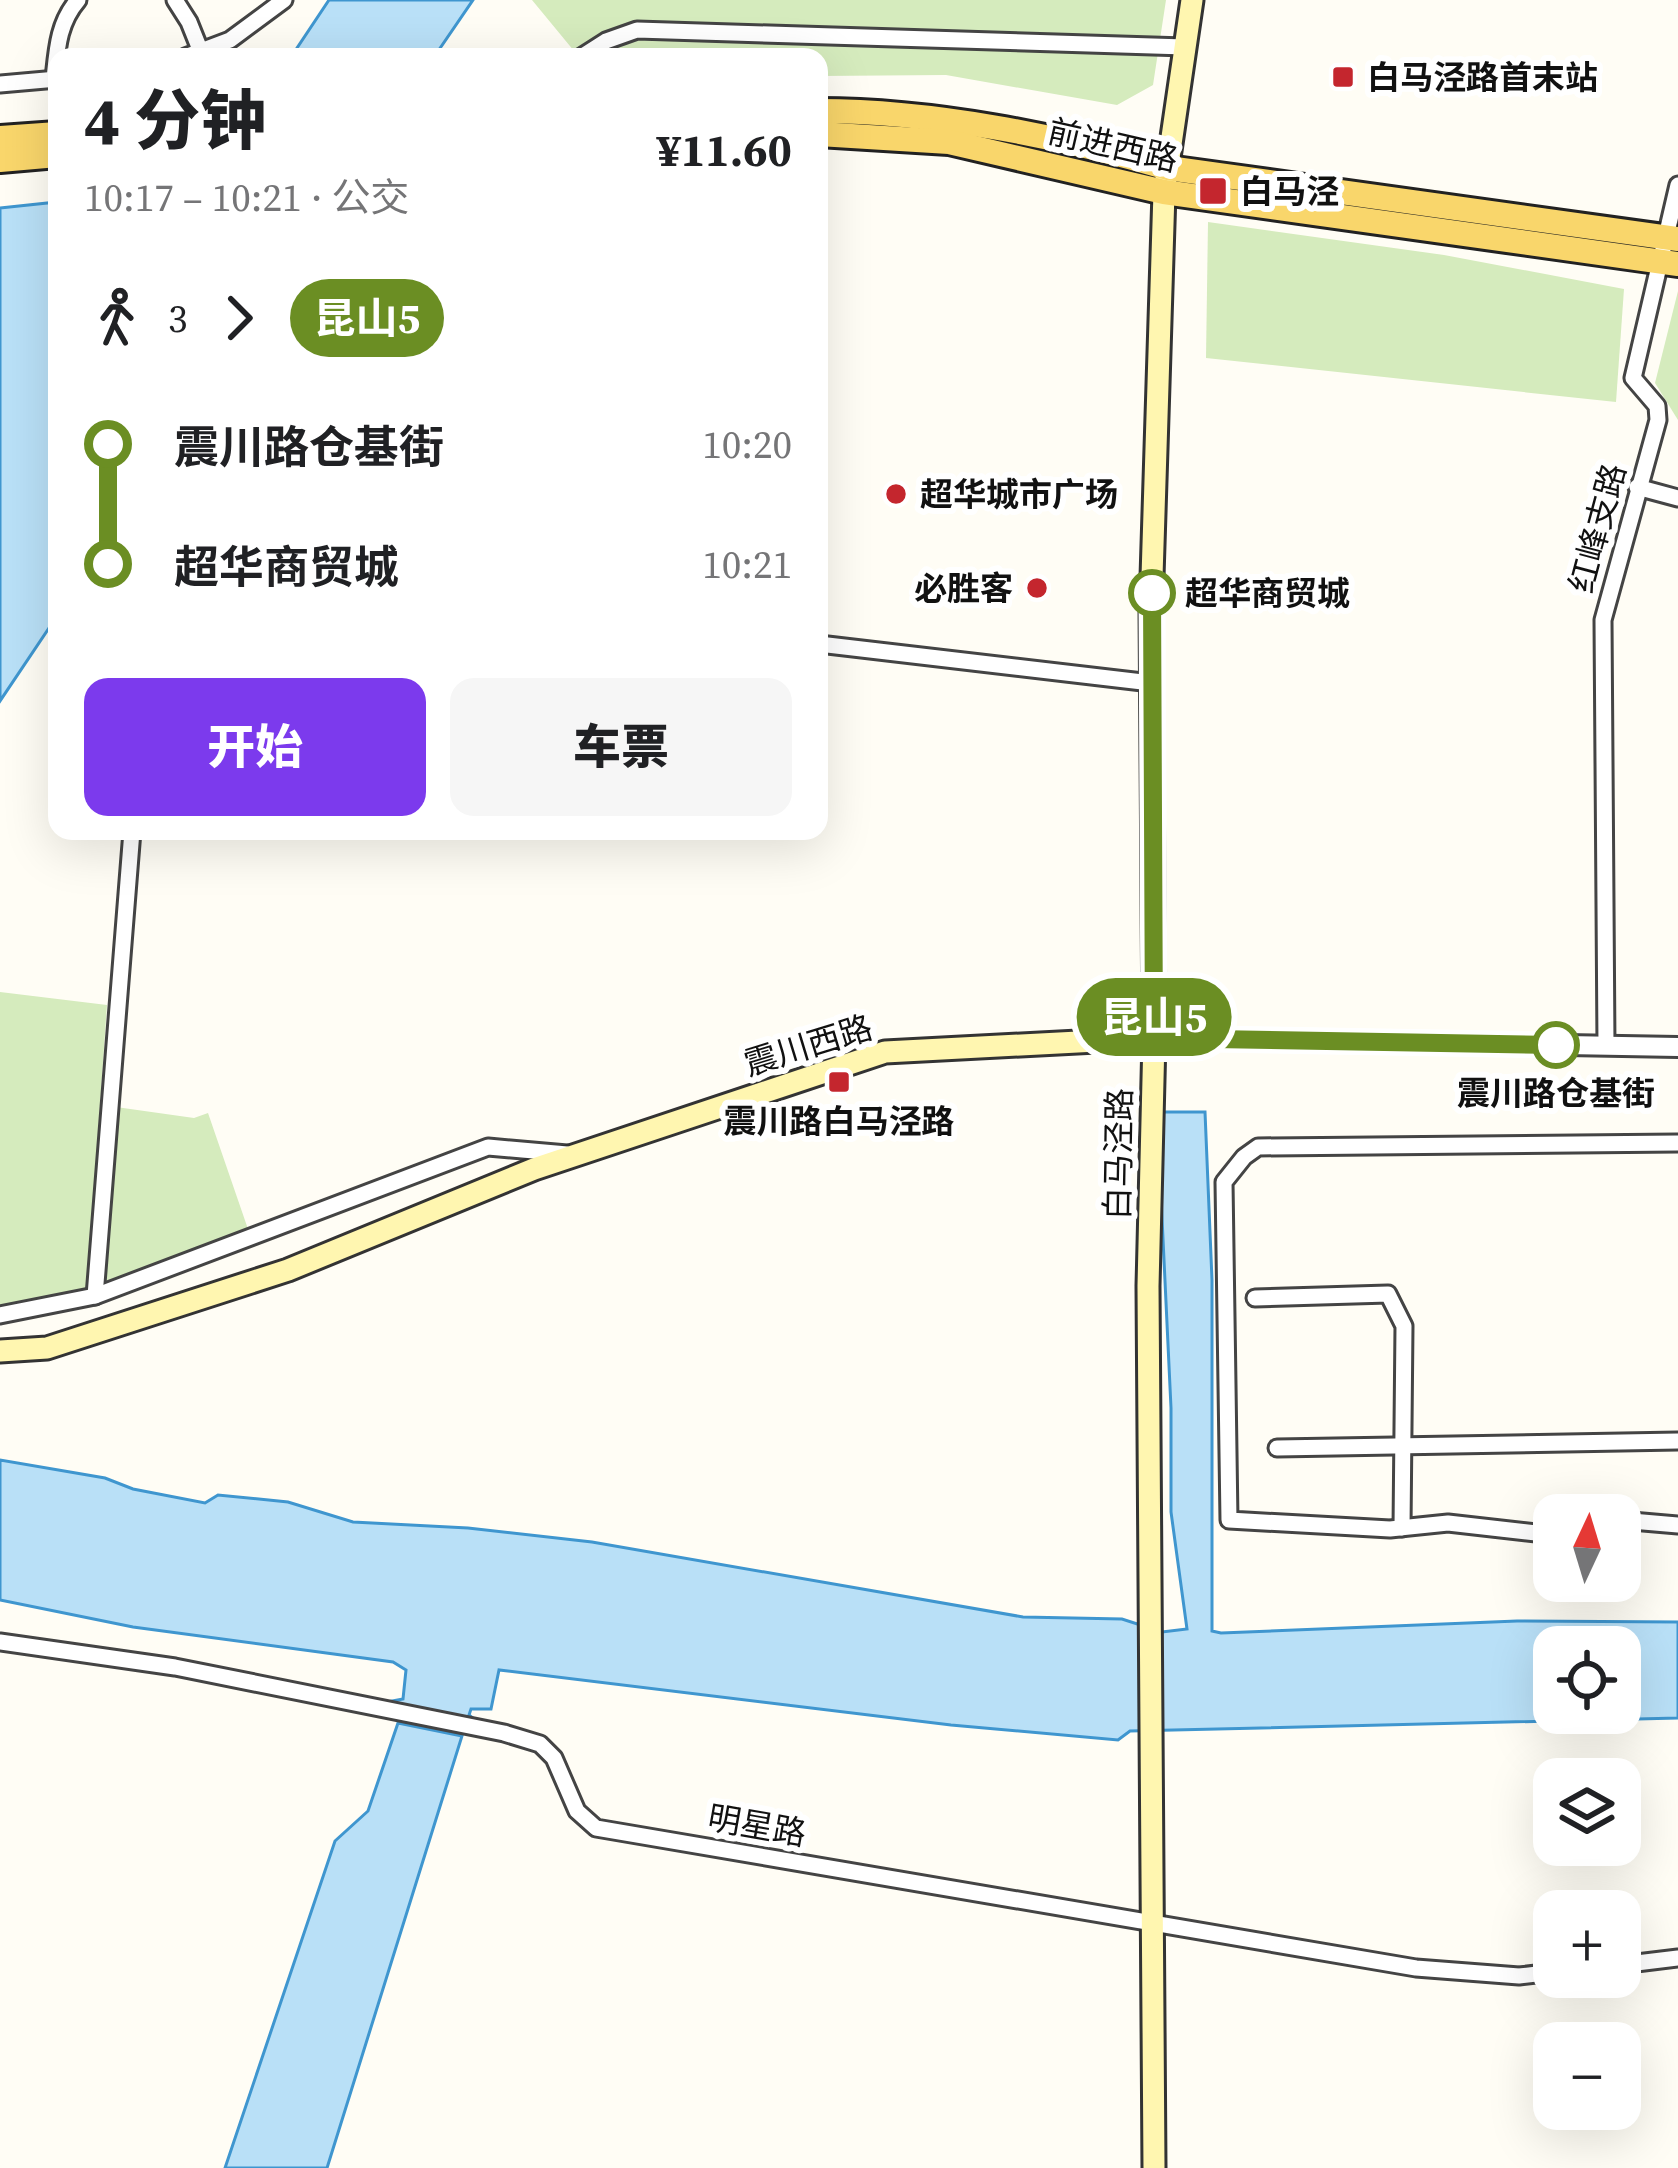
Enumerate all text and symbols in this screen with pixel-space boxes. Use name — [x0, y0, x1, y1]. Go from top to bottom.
place label: 白马泾路首末站 — [1367, 55, 1598, 100]
marker: 白马泾路首末站 — [1330, 64, 1356, 90]
text: 4 分钟 — [84, 76, 266, 166]
street label: 前进西路 — [1044, 109, 1182, 182]
text: ¥11.60 — [657, 119, 792, 181]
place label: 白马泾 — [1240, 169, 1339, 214]
text: 10:17 – 10:21 · 公交 — [84, 171, 409, 224]
marker: 白马泾 — [1197, 175, 1229, 207]
icon: walk — [84, 285, 150, 351]
icon: forward — [206, 285, 272, 351]
text: 昆山5 — [314, 289, 420, 347]
text: 3 — [168, 292, 188, 345]
text: 震川路仓基街 — [174, 416, 444, 478]
text: 10:20 — [702, 418, 792, 471]
street label: 红峰支路 — [1559, 459, 1636, 598]
place label: 超华城市广场 — [920, 472, 1118, 517]
marker: 超华城市广场 — [883, 481, 909, 507]
text: 超华商贸城 — [174, 536, 399, 598]
text: 10:21 — [702, 538, 792, 591]
place label: 必胜客 — [914, 566, 1013, 611]
marker: 超华商贸城 — [1130, 571, 1174, 615]
place label: 超华商贸城 — [1185, 571, 1350, 616]
marker: 必胜客 — [1024, 575, 1050, 601]
button: 开始 — [84, 678, 426, 816]
button: 车票 — [450, 678, 792, 816]
line badge: 昆山5 — [1085, 978, 1223, 1056]
text: 昆山5 — [1101, 988, 1207, 1046]
street label: 震川西路 — [738, 1005, 878, 1086]
marker: 震川路仓基街 — [1534, 1023, 1578, 1067]
marker: 震川路白马泾路 — [826, 1069, 852, 1095]
place label: 震川路仓基街 — [1457, 1071, 1655, 1116]
street label: 白马泾路 — [1095, 1088, 1142, 1220]
place label: 震川路白马泾路 — [724, 1099, 955, 1144]
north arrow — [1533, 1494, 1641, 1602]
map controls — [1533, 1494, 1641, 2130]
button: locate — [1533, 1626, 1641, 1734]
button: layers — [1533, 1758, 1641, 1866]
street label: 明星路 — [704, 1795, 810, 1856]
button: + — [1533, 1890, 1641, 1998]
button: − — [1533, 2022, 1641, 2130]

